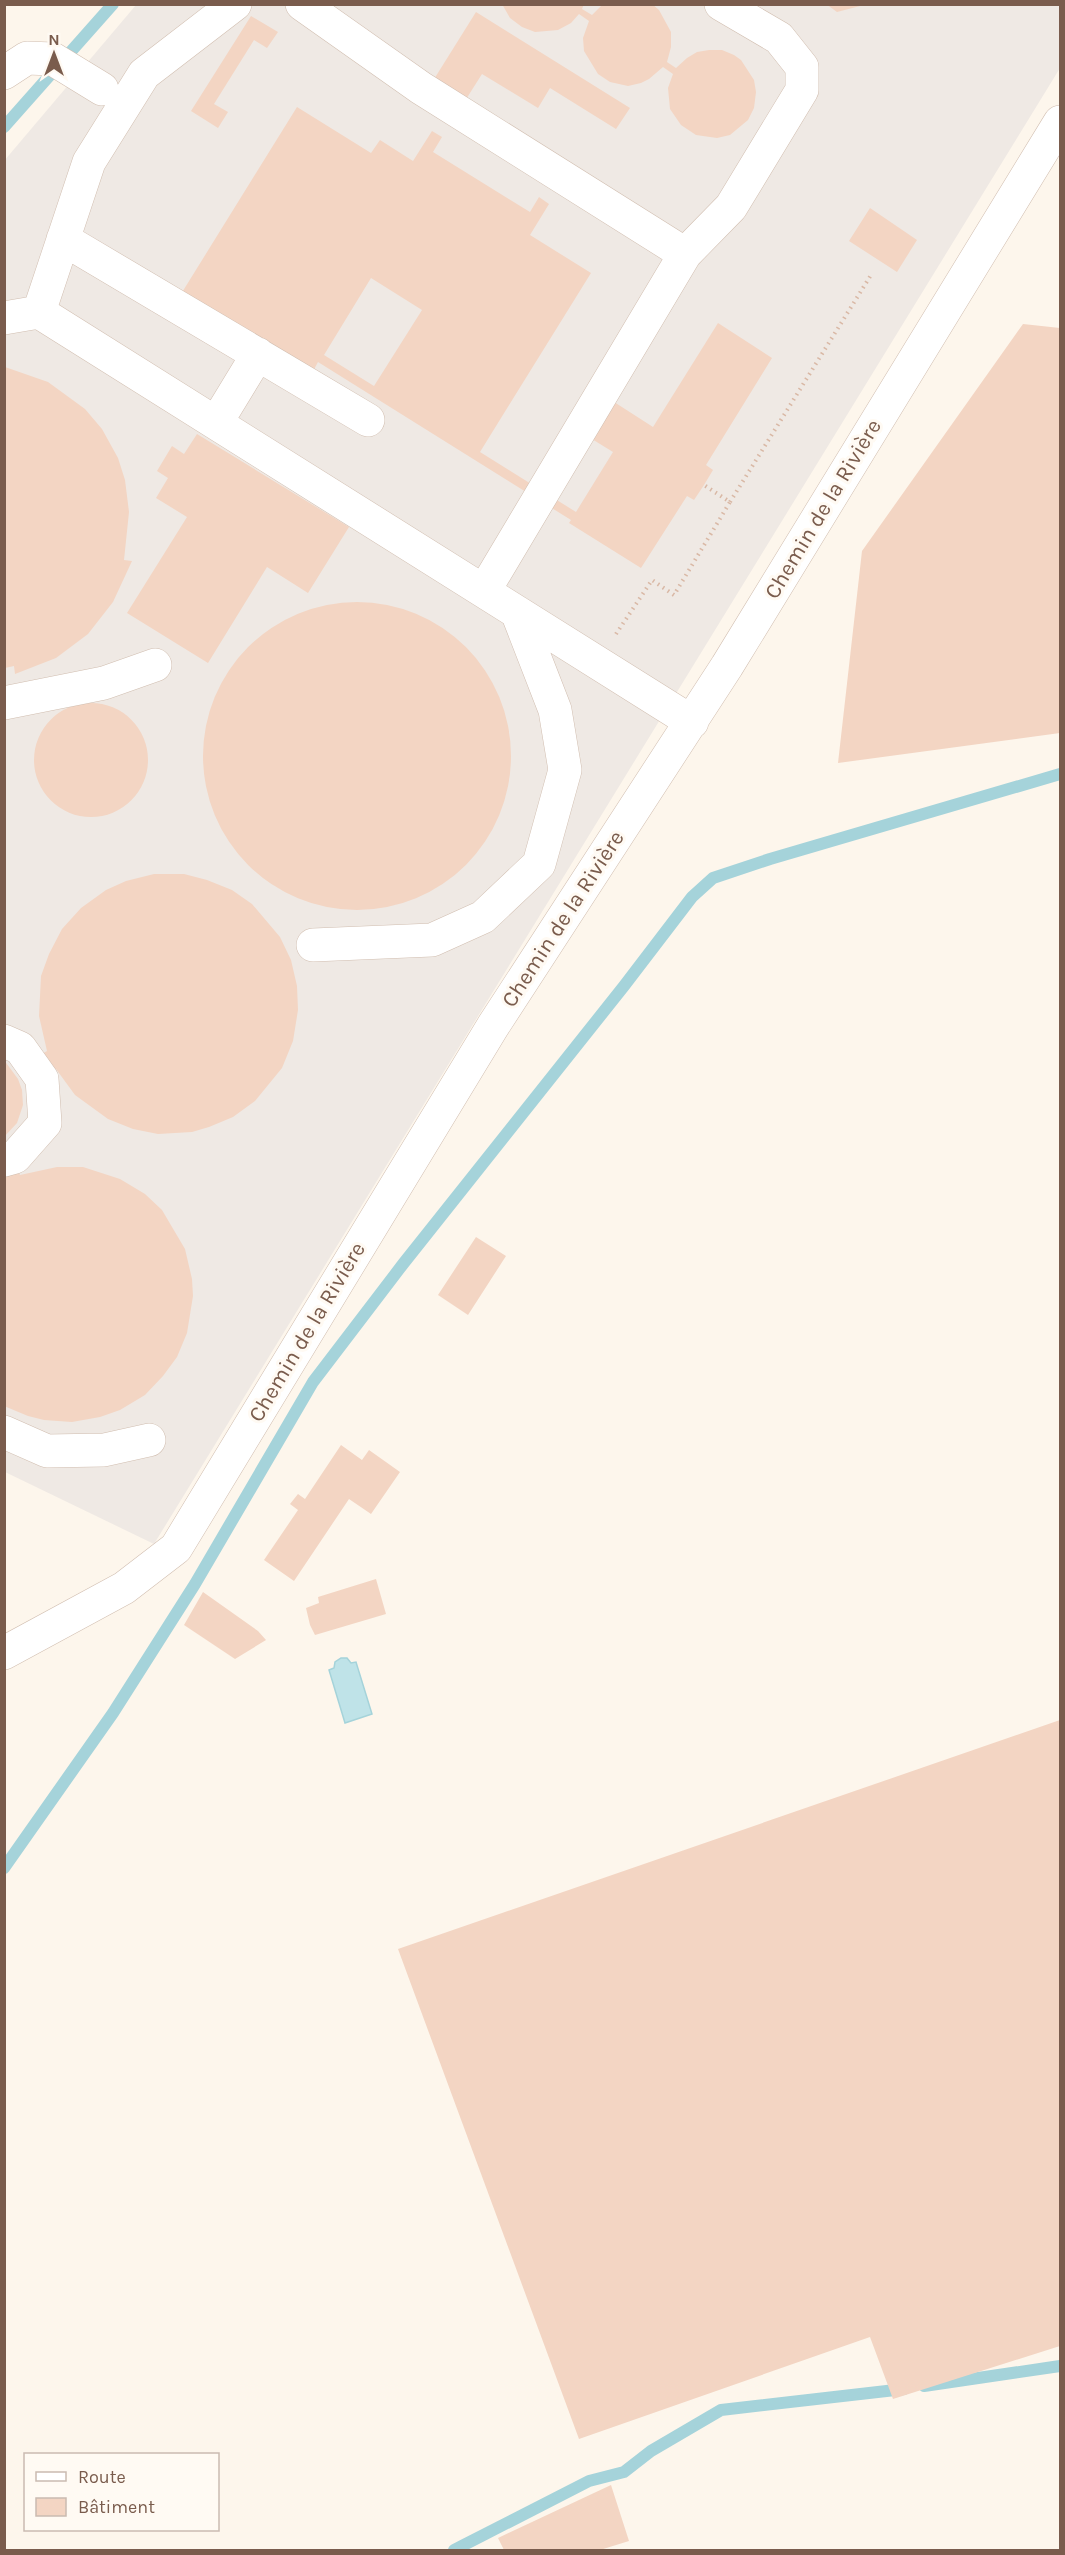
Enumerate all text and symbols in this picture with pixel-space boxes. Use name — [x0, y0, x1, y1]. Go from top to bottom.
north arrow — [24, 24, 84, 84]
text: N — [48, 30, 60, 49]
street label: Chemin de la Rivière — [759, 414, 887, 604]
street label: Chemin de la Rivière — [496, 826, 630, 1012]
street label: Chemin de la Rivière — [243, 1237, 371, 1427]
legend — [24, 2453, 219, 2531]
text: Route — [78, 2466, 126, 2488]
text: Bâtiment — [78, 2496, 155, 2518]

